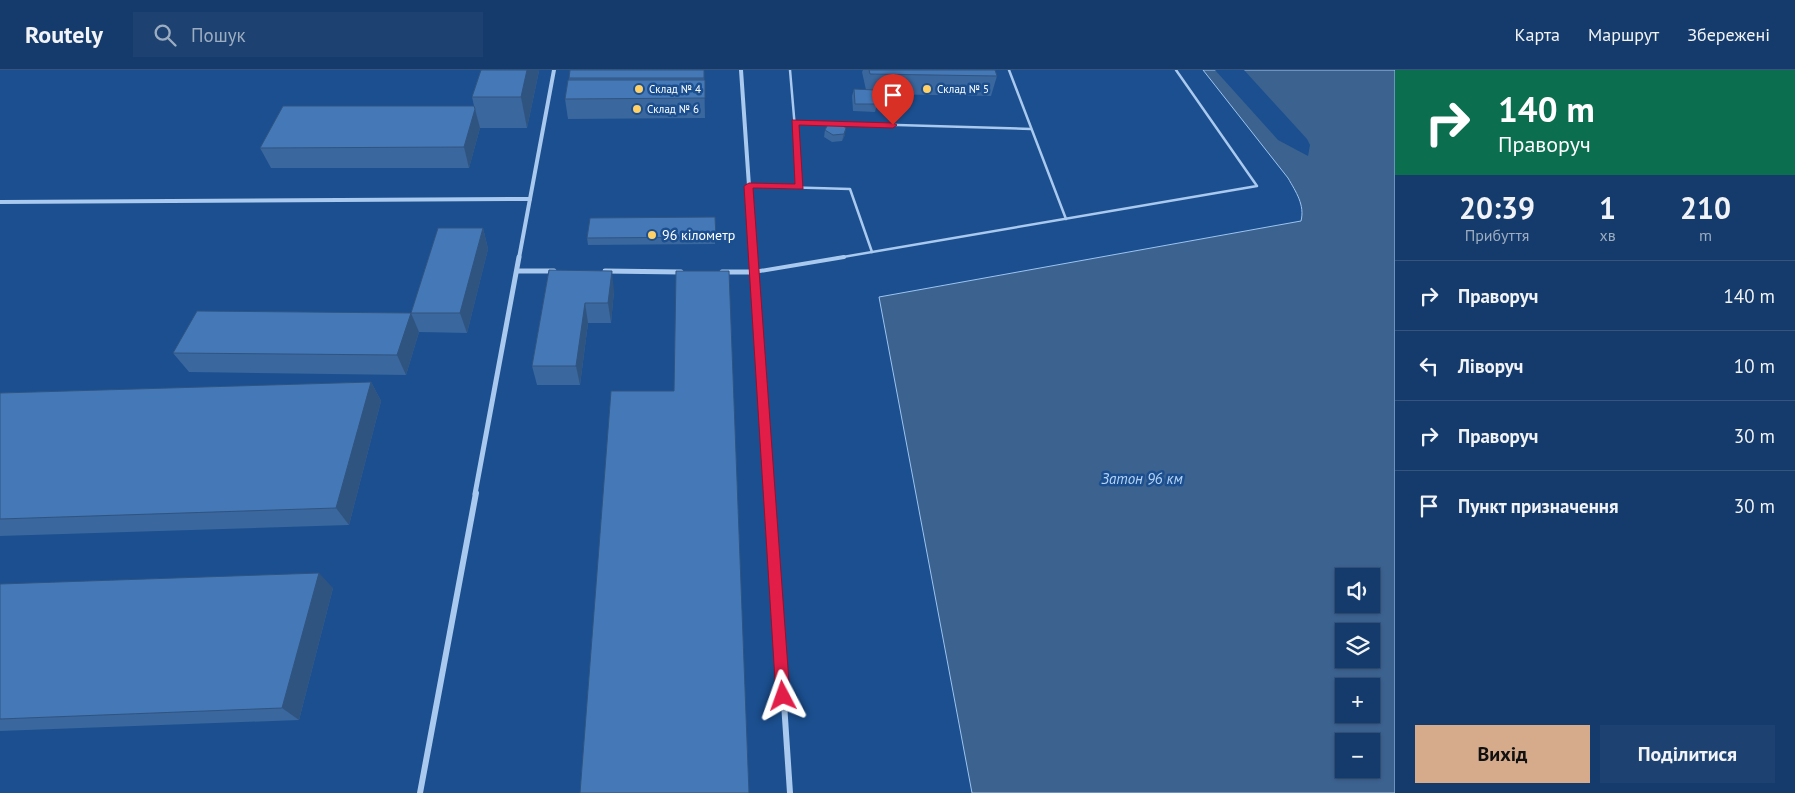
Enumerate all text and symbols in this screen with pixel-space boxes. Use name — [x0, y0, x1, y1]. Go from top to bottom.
search box — [133, 12, 483, 57]
text: Routely — [25, 19, 103, 50]
icon: search — [151, 21, 179, 49]
text: Пошук — [191, 23, 246, 47]
text: Карта — [1515, 23, 1560, 46]
text: Маршрут — [1588, 23, 1659, 46]
text: Збережені — [1687, 23, 1770, 46]
pin — [872, 74, 914, 125]
icon: arrive — [879, 81, 907, 109]
place label: Склад № 4 — [649, 82, 701, 96]
place label: Склад № 5 — [937, 82, 989, 96]
marker: Склад № 4 — [633, 83, 645, 95]
marker: Склад № 5 — [921, 83, 933, 95]
text: 140 m — [1498, 86, 1595, 132]
icon: right — [1415, 90, 1480, 155]
place label: Склад № 6 — [647, 102, 699, 116]
marker: Склад № 6 — [631, 103, 643, 115]
text: Праворуч — [1498, 130, 1591, 158]
text: 20:39 — [1459, 188, 1535, 227]
text: 1 — [1599, 188, 1616, 227]
text: 210 — [1680, 188, 1731, 227]
text: Прибуття — [1465, 225, 1529, 245]
text: хв — [1599, 225, 1616, 245]
text: m — [1699, 225, 1712, 245]
place label: 96 кілометр — [662, 226, 735, 244]
marker: 96 кілометр — [646, 229, 658, 241]
icon: right — [1415, 282, 1443, 310]
text: Праворуч — [1458, 284, 1538, 308]
text: 140 m — [1723, 284, 1775, 308]
icon: left — [1415, 352, 1443, 380]
text: Ліворуч — [1458, 354, 1523, 378]
text: 10 m — [1734, 354, 1775, 378]
icon: right — [1415, 422, 1443, 450]
text: Праворуч — [1458, 424, 1538, 448]
text: 30 m — [1734, 424, 1775, 448]
water label: Затон 96 км — [1101, 469, 1184, 488]
icon: arrive — [1415, 492, 1443, 520]
text: Пункт призначення — [1458, 494, 1619, 518]
text: 30 m — [1734, 494, 1775, 518]
map controls — [1335, 568, 1380, 778]
button: sound — [1335, 568, 1380, 613]
button: layers — [1335, 623, 1380, 668]
position arrow — [756, 669, 808, 721]
button: + — [1335, 678, 1380, 723]
button: Вихід — [1415, 725, 1590, 783]
button: Поділитися — [1600, 725, 1775, 783]
button: − — [1335, 733, 1380, 778]

